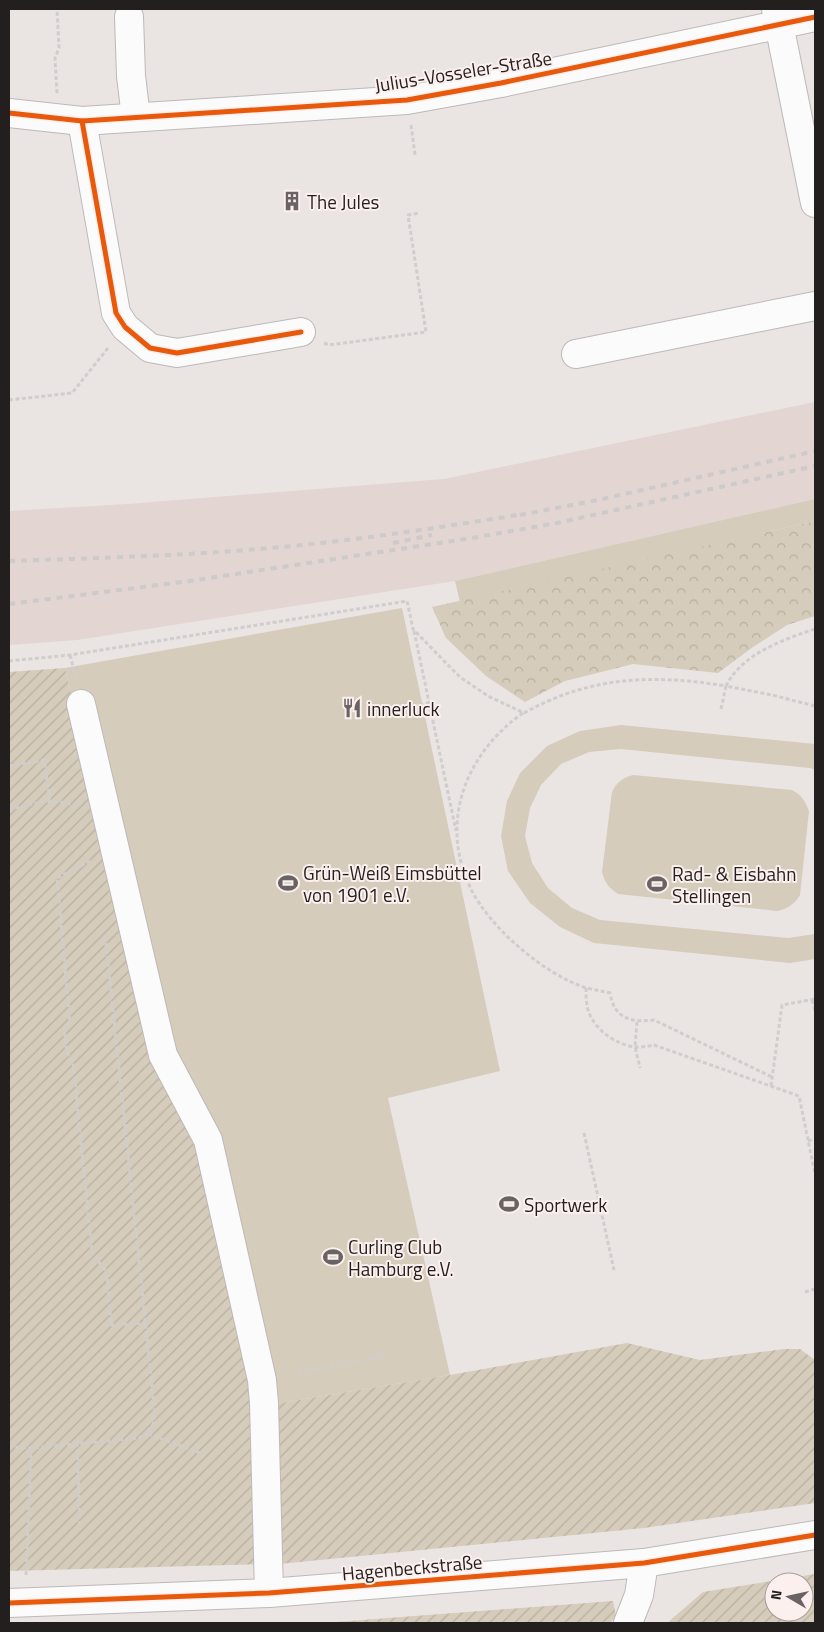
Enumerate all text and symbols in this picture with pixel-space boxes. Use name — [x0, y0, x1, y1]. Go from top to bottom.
street label: Julius-Vosseler-Straße — [372, 43, 554, 99]
place label: The Jules — [307, 187, 380, 216]
building icon: The Jules — [281, 190, 303, 212]
place label: innerluck — [367, 694, 440, 723]
restaurant icon: innerluck — [341, 697, 363, 719]
place label: Grün-Weiß Eimsbüttel von 1901 e.V. — [303, 858, 482, 909]
place label: Rad- & Eisbahn Stellingen — [672, 859, 796, 910]
sports icon: Grün-Weiß Eimsbüttel von 1901 e.V. — [277, 872, 299, 894]
sports icon: Rad- & Eisbahn Stellingen — [646, 873, 668, 895]
place label: Sportwerk — [524, 1190, 607, 1219]
sports icon: Sportwerk — [498, 1193, 520, 1215]
place label: Curling Club Hamburg e.V. — [348, 1232, 454, 1283]
sports icon: Curling Club Hamburg e.V. — [322, 1246, 344, 1268]
street label: Hagenbeckstraße — [341, 1546, 483, 1588]
north arrow — [764, 1572, 814, 1622]
text: N — [765, 1588, 787, 1601]

